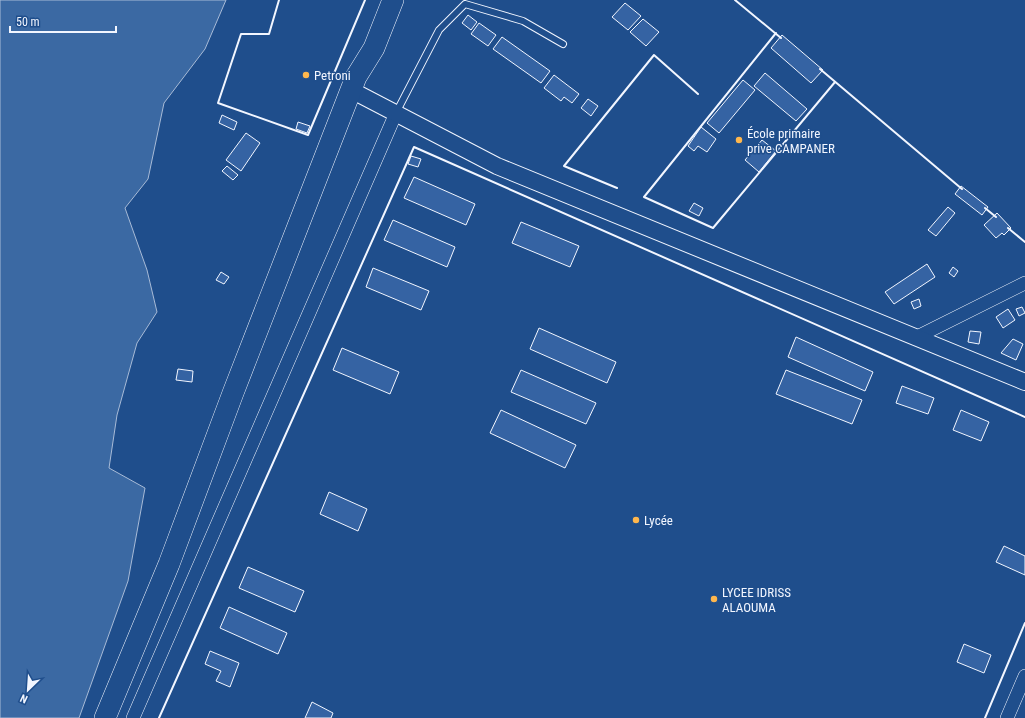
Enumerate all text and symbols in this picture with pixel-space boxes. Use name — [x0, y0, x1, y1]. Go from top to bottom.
scale bar — [10, 8, 116, 34]
text: 50 m — [16, 15, 40, 29]
place label: Petroni — [314, 68, 351, 83]
marker: Petroni — [301, 70, 311, 80]
place label: École primaire prive CAMPANER — [747, 126, 835, 156]
marker: École primaire prive CAMPANER — [734, 135, 744, 145]
place label: Lycée — [644, 513, 673, 528]
marker: Lycée — [631, 515, 641, 525]
place label: LYCEE IDRISS ALAOUMA — [722, 585, 791, 615]
marker: LYCEE IDRISS ALAOUMA — [709, 594, 719, 604]
north arrow — [8, 670, 48, 710]
text: N — [18, 691, 30, 706]

